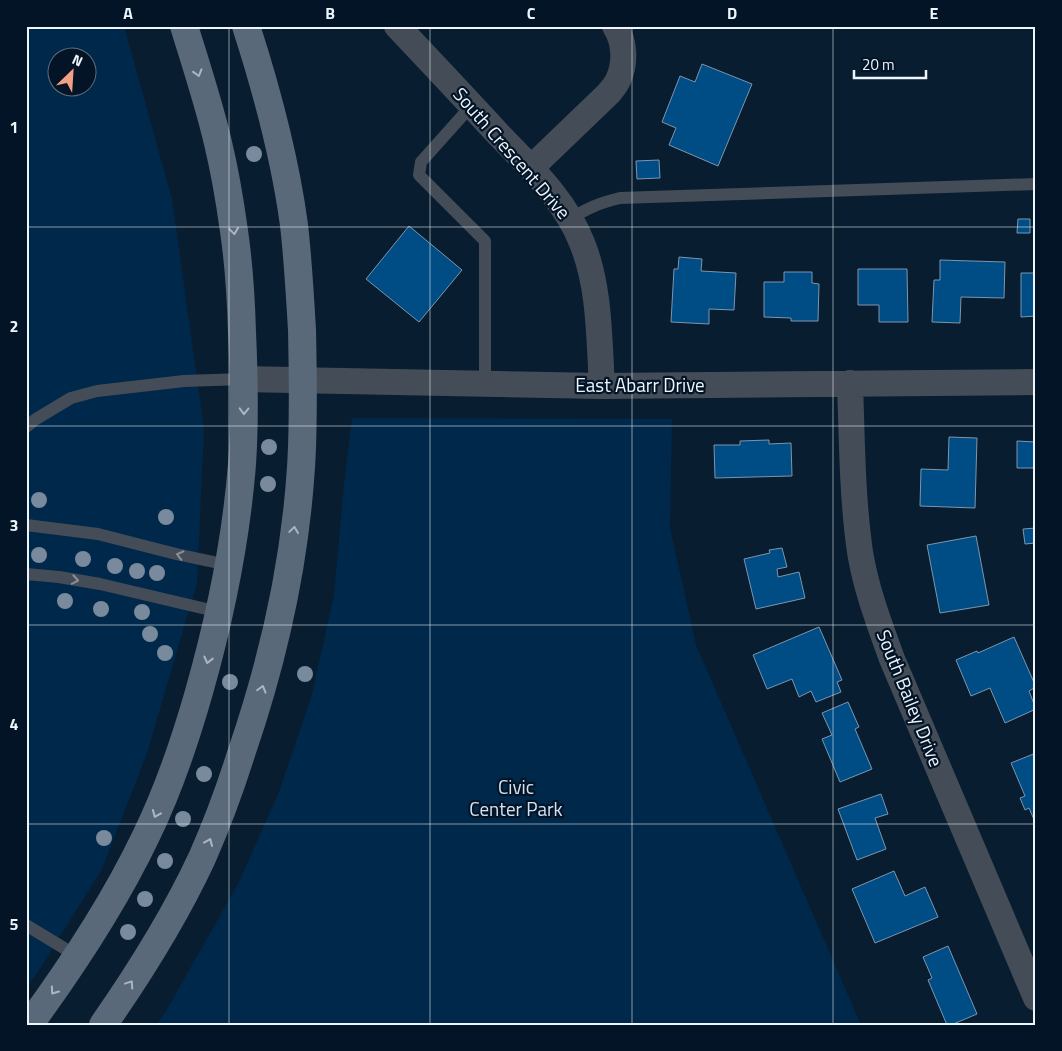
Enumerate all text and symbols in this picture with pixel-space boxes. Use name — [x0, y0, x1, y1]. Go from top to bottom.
text: A — [123, 1, 133, 25]
text: B — [325, 1, 335, 25]
text: C — [527, 1, 536, 25]
text: D — [727, 1, 737, 25]
text: E — [930, 1, 939, 25]
north arrow — [48, 48, 98, 98]
text: N — [69, 48, 87, 71]
scale bar — [854, 48, 927, 80]
text: 20 m — [862, 53, 895, 76]
one-way arrow — [193, 68, 203, 76]
street label: South Crescent Drive — [447, 80, 578, 225]
text: 1 — [10, 115, 18, 139]
one-way arrow — [228, 227, 239, 235]
text: 2 — [10, 314, 18, 338]
street label: East Abarr Drive — [575, 370, 705, 399]
one-way arrow — [238, 407, 249, 415]
text: 3 — [10, 513, 18, 537]
one-way arrow — [289, 525, 299, 534]
one-way arrow — [176, 550, 185, 561]
one-way arrow — [70, 575, 79, 585]
street label: South Bailey Drive — [870, 625, 951, 771]
one-way arrow — [203, 655, 213, 663]
one-way arrow — [256, 685, 266, 693]
text: 4 — [10, 712, 19, 736]
park label: Civic Center Park — [469, 772, 563, 823]
one-way arrow — [152, 809, 162, 818]
one-way arrow — [202, 838, 213, 847]
text: 5 — [10, 912, 19, 936]
one-way arrow — [124, 980, 133, 990]
one-way arrow — [51, 985, 60, 995]

